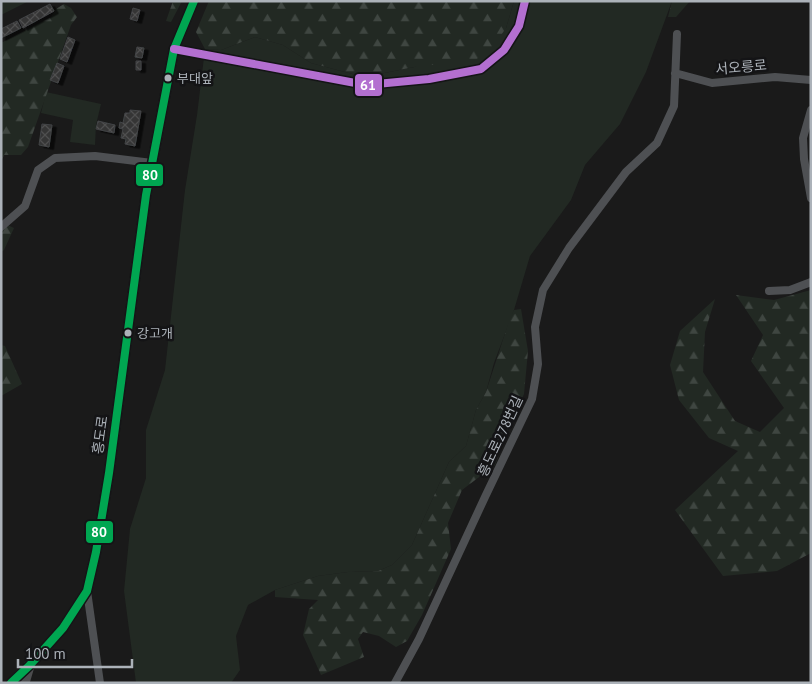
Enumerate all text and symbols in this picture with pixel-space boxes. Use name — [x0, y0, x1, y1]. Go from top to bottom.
street label: 서오릉로 — [715, 56, 768, 78]
place label: 부대앞 — [177, 70, 213, 87]
marker: 부대앞 — [163, 73, 173, 83]
line badge: 61 — [354, 73, 383, 97]
text: 61 — [360, 76, 376, 94]
line badge: 80 — [135, 163, 164, 187]
text: 80 — [142, 166, 158, 184]
place label: 강고개 — [137, 325, 173, 342]
marker: 강고개 — [123, 328, 133, 338]
street label: 흥도로278번길 — [473, 393, 527, 479]
street label: 흥도로 — [88, 414, 112, 455]
line badge: 80 — [85, 520, 114, 544]
text: 80 — [91, 523, 107, 541]
scale bar — [18, 636, 131, 668]
text: 100 m — [25, 644, 66, 663]

